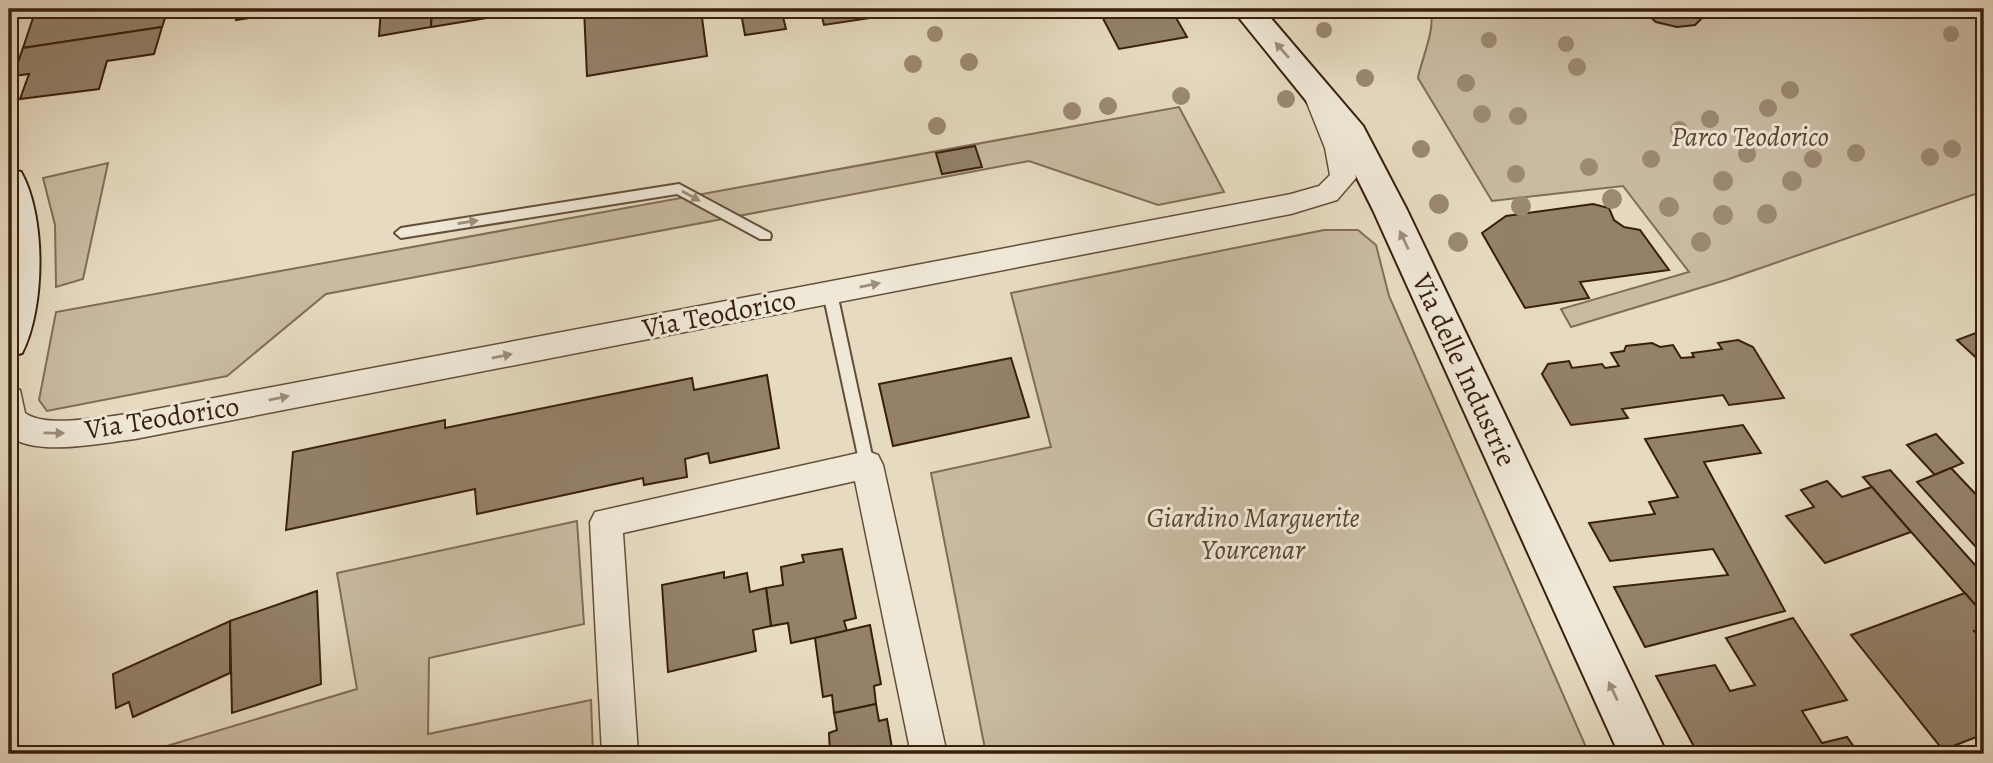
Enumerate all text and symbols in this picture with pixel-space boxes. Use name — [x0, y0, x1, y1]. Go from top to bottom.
one-way arrow — [1275, 41, 1290, 58]
park label: Parco Teodorico — [1671, 118, 1829, 156]
one-way arrow — [682, 190, 701, 202]
one-way arrow — [457, 216, 479, 227]
one-way arrow — [1398, 230, 1410, 250]
street label: Via delle Industrie — [1402, 266, 1525, 473]
one-way arrow — [859, 279, 881, 290]
street label: Via Teodorico — [638, 281, 799, 348]
one-way arrow — [491, 350, 513, 361]
street label: Via Teodorico — [81, 387, 242, 449]
one-way arrow — [268, 393, 290, 404]
one-way arrow — [43, 427, 65, 438]
park label: Giardino Marguerite Yourcenar — [1146, 499, 1360, 569]
one-way arrow — [1607, 681, 1619, 701]

